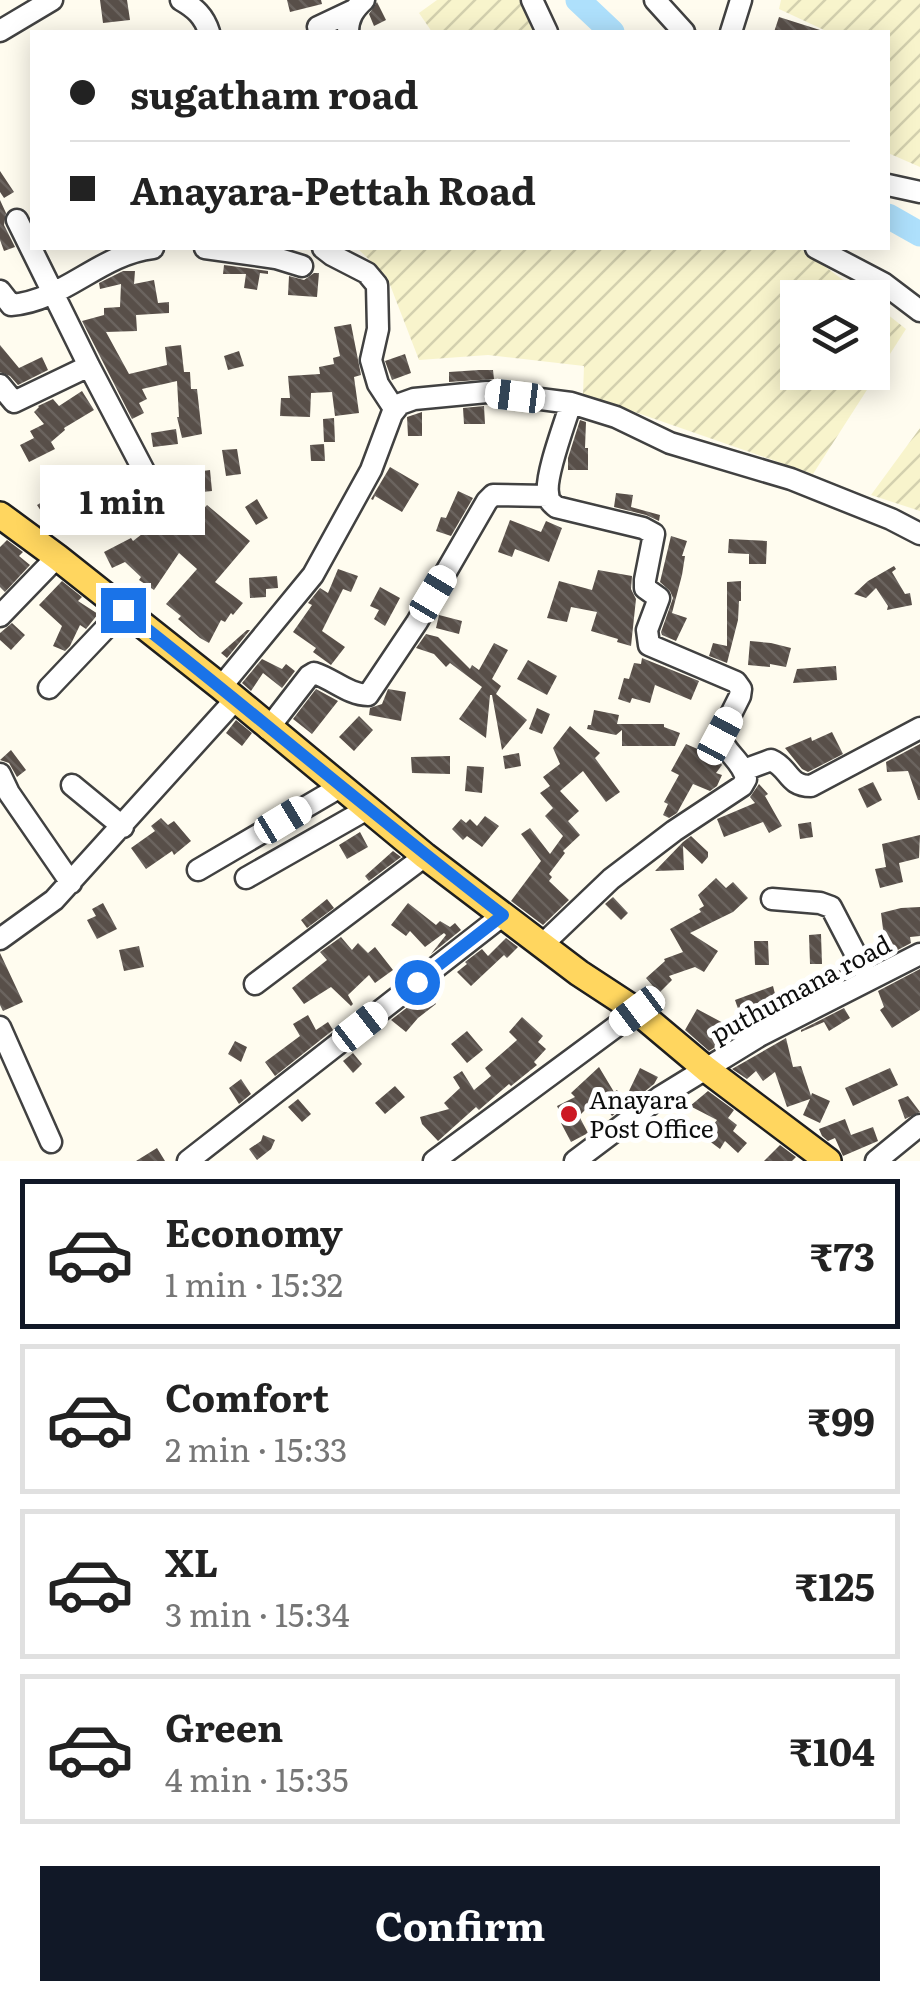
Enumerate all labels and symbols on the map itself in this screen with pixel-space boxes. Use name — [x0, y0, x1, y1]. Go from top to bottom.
car — [483, 377, 547, 415]
callout: 1 min — [41, 465, 206, 535]
car — [405, 561, 461, 627]
route end — [101, 588, 146, 633]
car — [693, 702, 747, 770]
car — [250, 792, 316, 848]
street label: puthumana road — [703, 924, 897, 1051]
route start — [395, 960, 440, 1005]
car — [604, 981, 670, 1041]
car — [327, 997, 393, 1057]
place label: Anayara Post Office — [589, 1080, 714, 1146]
marker: Anayara Post Office — [558, 1103, 580, 1125]

